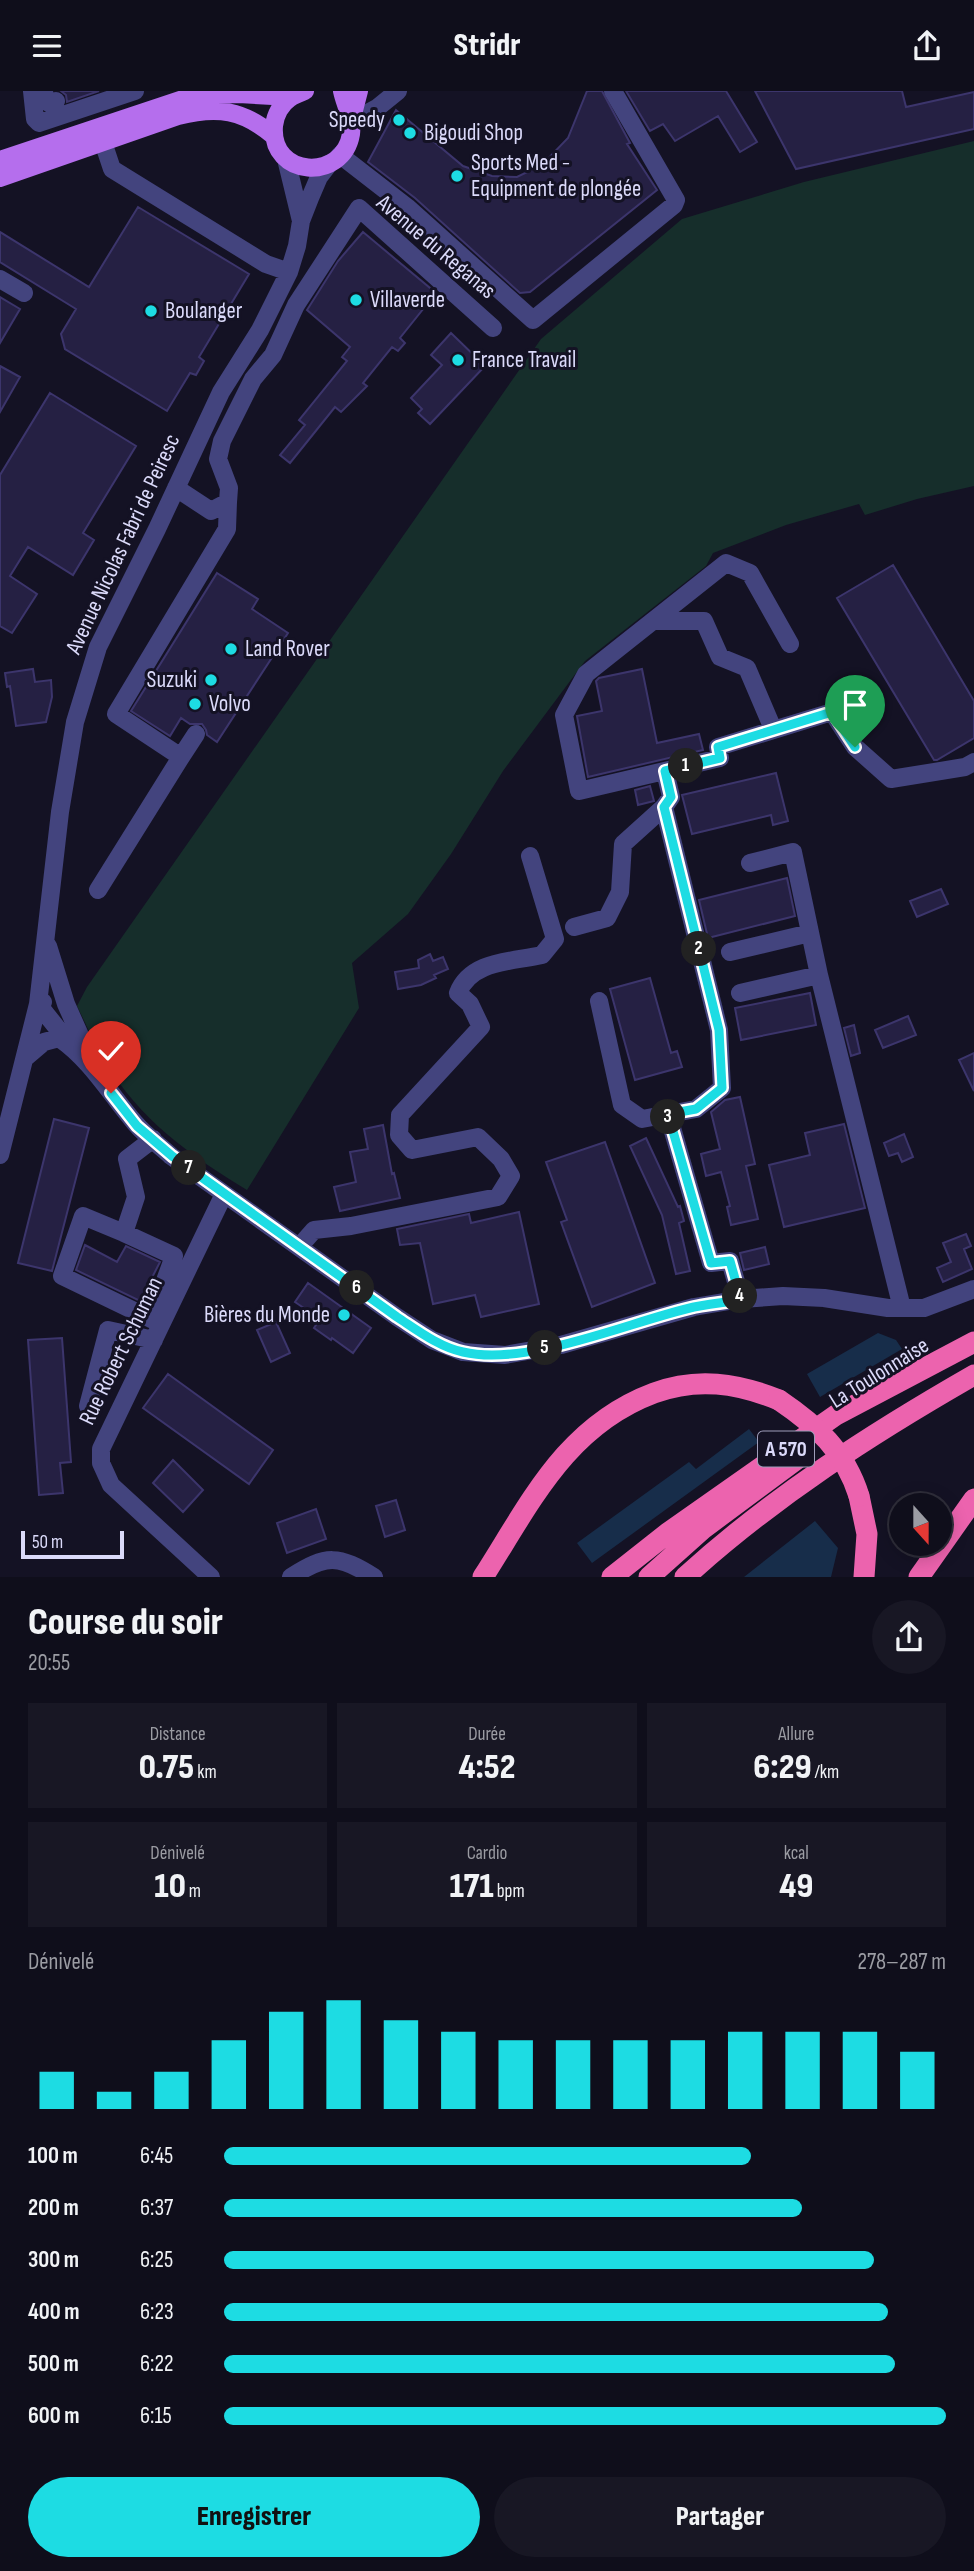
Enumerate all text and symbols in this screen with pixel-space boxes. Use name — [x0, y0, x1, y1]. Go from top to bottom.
text: Stridr — [453, 26, 521, 65]
icon: menu — [28, 27, 66, 65]
icon: share — [908, 27, 946, 65]
place label: Speedy — [329, 106, 385, 134]
marker: Speedy — [391, 112, 407, 128]
place label: Bigoudi Shop — [424, 119, 523, 147]
marker: Bigoudi Shop — [402, 125, 418, 141]
place label: Sports Med - Equipment de plongée — [471, 149, 641, 203]
marker: Sports Med - Equipment de plongée — [449, 168, 465, 184]
street label: Avenue du Reganas — [370, 188, 501, 305]
place label: Villaverde — [370, 286, 445, 314]
marker: Villaverde — [348, 292, 364, 308]
place label: Boulanger — [165, 297, 243, 325]
marker: Boulanger — [143, 303, 159, 319]
place label: France Travail — [472, 346, 576, 374]
marker: France Travail — [450, 352, 466, 368]
street label: Avenue Nicolas Fabri de Peiresc — [59, 430, 186, 659]
place label: Land Rover — [245, 635, 330, 663]
marker: Land Rover — [223, 641, 239, 657]
place label: Suzuki — [147, 666, 197, 694]
marker: Suzuki — [203, 672, 219, 688]
pin — [825, 675, 885, 747]
icon: arrive — [836, 686, 874, 724]
place label: Volvo — [209, 690, 251, 718]
marker: Volvo — [187, 696, 203, 712]
pin: 1 — [668, 749, 704, 783]
text: 1 — [682, 754, 689, 777]
pin: 2 — [682, 931, 716, 967]
text: 2 — [694, 937, 703, 960]
pin — [81, 1021, 141, 1093]
icon: check — [92, 1032, 130, 1070]
pin: 3 — [650, 1100, 686, 1135]
text: 3 — [663, 1105, 672, 1128]
pin: 7 — [172, 1151, 206, 1185]
text: 7 — [184, 1156, 193, 1179]
pin: 6 — [340, 1271, 374, 1305]
street label: Rue Robert Schuman — [73, 1272, 169, 1430]
text: 6 — [352, 1276, 361, 1299]
pin: 4 — [722, 1279, 758, 1313]
text: 4 — [735, 1284, 744, 1307]
place label: Bières du Monde — [204, 1301, 330, 1329]
marker: Bières du Monde — [336, 1307, 352, 1323]
pin: 5 — [528, 1331, 562, 1365]
street label: La Toulonnaise — [824, 1331, 934, 1415]
text: 5 — [540, 1336, 549, 1359]
road number: A 570 — [758, 1431, 814, 1467]
north arrow — [889, 1493, 952, 1556]
map controls — [889, 1493, 952, 1556]
scale bar — [21, 1528, 124, 1560]
text: 50 m — [32, 1531, 63, 1554]
text: Course du soir — [28, 1600, 223, 1645]
button: share — [872, 1600, 946, 1674]
text: 20:55 — [28, 1649, 70, 1677]
text: Distance — [150, 1723, 206, 1746]
text: Durée — [468, 1723, 506, 1746]
text: Allure — [778, 1723, 814, 1746]
text: 0.75 — [139, 1746, 194, 1789]
text: 4:52 — [458, 1746, 516, 1789]
text: 6:29 — [753, 1746, 812, 1789]
text: km — [194, 1761, 217, 1784]
text: /km — [812, 1761, 839, 1784]
text: Dénivelé — [150, 1842, 205, 1865]
text: Cardio — [467, 1842, 507, 1865]
text: kcal — [784, 1842, 809, 1865]
text: 10 — [154, 1865, 186, 1908]
text: 171 — [449, 1865, 494, 1908]
text: 49 — [779, 1865, 813, 1908]
text: m — [186, 1880, 201, 1903]
text: bpm — [494, 1880, 525, 1903]
text: Dénivelé — [28, 1948, 94, 1976]
text: 278–287 m — [857, 1948, 946, 1976]
text: 100 m — [28, 2142, 78, 2170]
text: 6:45 — [140, 2142, 173, 2170]
text: 200 m — [28, 2194, 79, 2222]
text: 6:37 — [140, 2194, 173, 2222]
text: 300 m — [28, 2246, 79, 2274]
text: 6:25 — [140, 2246, 173, 2274]
text: 400 m — [28, 2298, 79, 2326]
text: 6:23 — [140, 2298, 174, 2326]
text: 500 m — [28, 2350, 79, 2378]
text: 6:22 — [140, 2350, 173, 2378]
text: 600 m — [28, 2402, 80, 2430]
text: 6:15 — [140, 2402, 172, 2430]
button: Enregistrer — [28, 2477, 480, 2557]
button: Partager — [494, 2477, 946, 2557]

